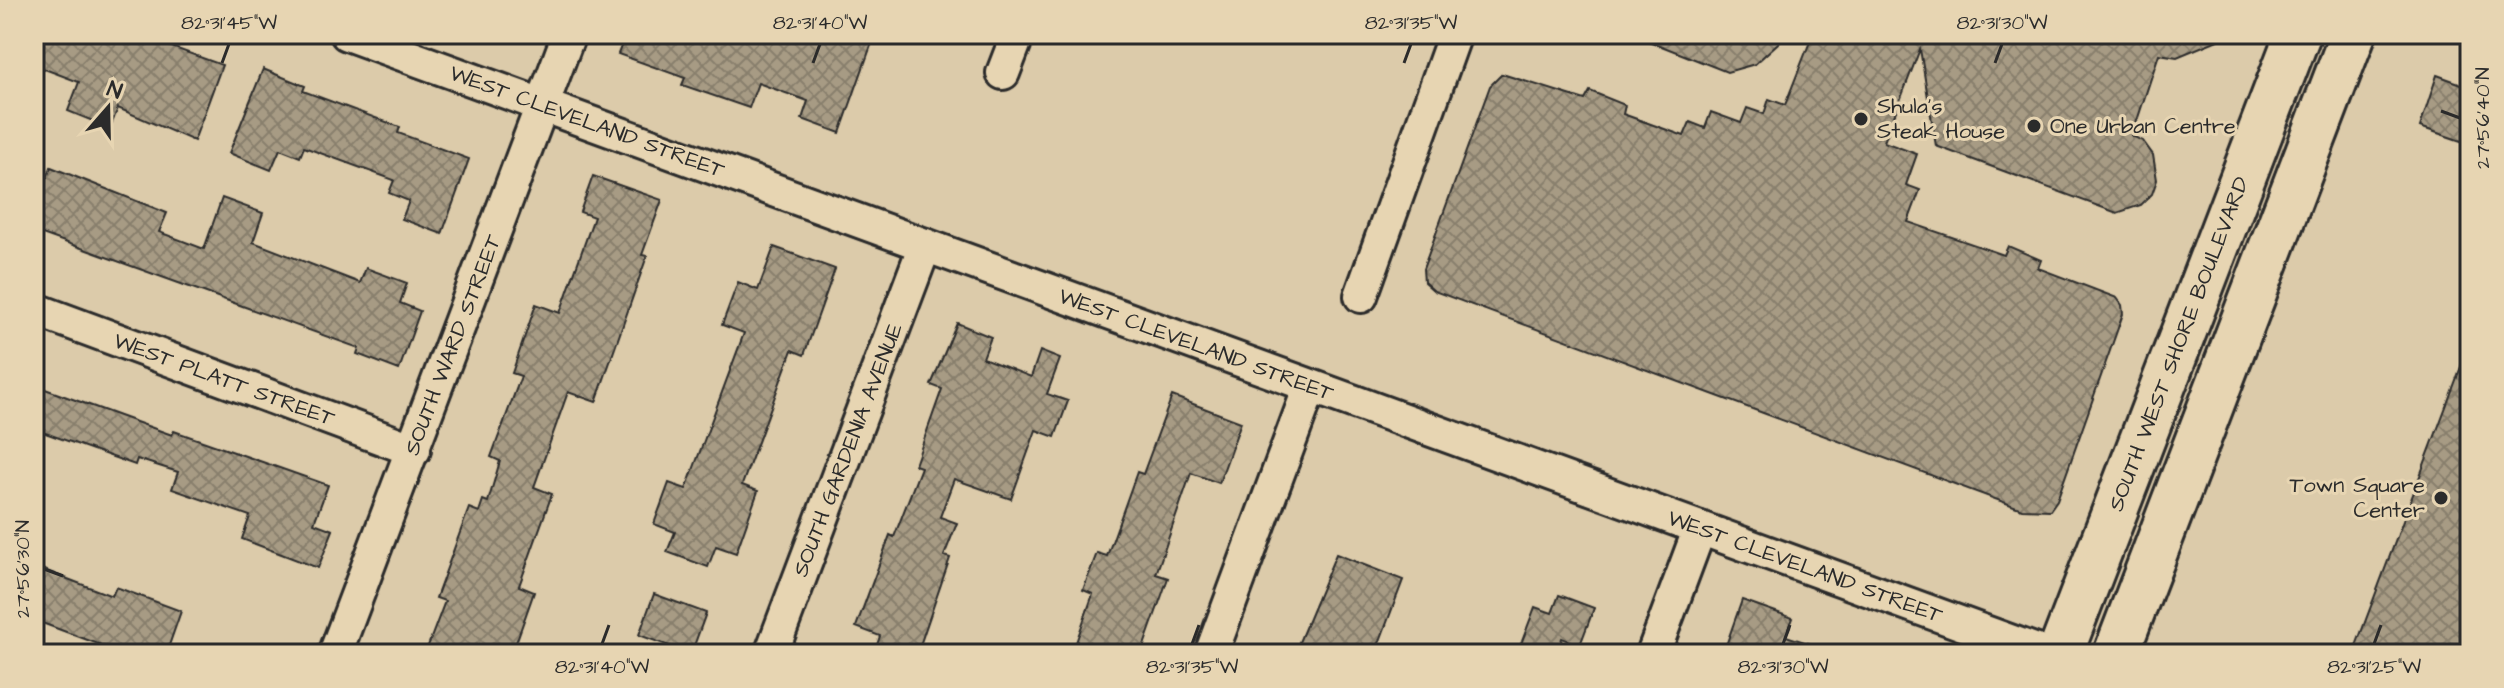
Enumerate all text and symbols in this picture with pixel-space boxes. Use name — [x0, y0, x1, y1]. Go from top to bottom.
text: 82°31'45"W — [181, 9, 277, 37]
text: 82°31'40"W — [773, 9, 867, 37]
text: 82°31'35"W — [1365, 9, 1458, 37]
text: 82°31'30"W — [1956, 9, 2048, 37]
street label: WEST CLEVELAND STREET — [445, 58, 729, 186]
text: 27°56'40"N — [2469, 67, 2497, 169]
north arrow — [68, 68, 148, 148]
text: N — [103, 74, 126, 108]
place label: Shula's Steak House — [1877, 91, 2005, 147]
marker: Shula's Steak House — [1852, 110, 1870, 128]
place label: One Urban Centre — [2050, 111, 2236, 142]
marker: One Urban Centre — [2025, 117, 2043, 135]
street label: SOUTH WEST SHORE BOULEVARD — [2101, 172, 2257, 516]
street label: SOUTH WARD STREET — [397, 230, 509, 460]
street label: WEST CLEVELAND STREET — [1054, 281, 1338, 409]
street label: SOUTH GARDENIA AVENUE — [785, 319, 911, 581]
street label: WEST PLATT STREET — [109, 326, 339, 435]
place label: Town Square Center — [2289, 470, 2425, 526]
marker: Town Square Center — [2432, 489, 2450, 507]
street label: WEST CLEVELAND STREET — [1663, 503, 1947, 631]
text: 27°56'30"N — [9, 520, 37, 618]
text: 82°31'40"W — [555, 653, 649, 681]
text: 82°31'35"W — [1146, 653, 1239, 681]
text: 82°31'30"W — [1737, 653, 1829, 681]
text: 82°31'25"W — [2327, 653, 2421, 681]

